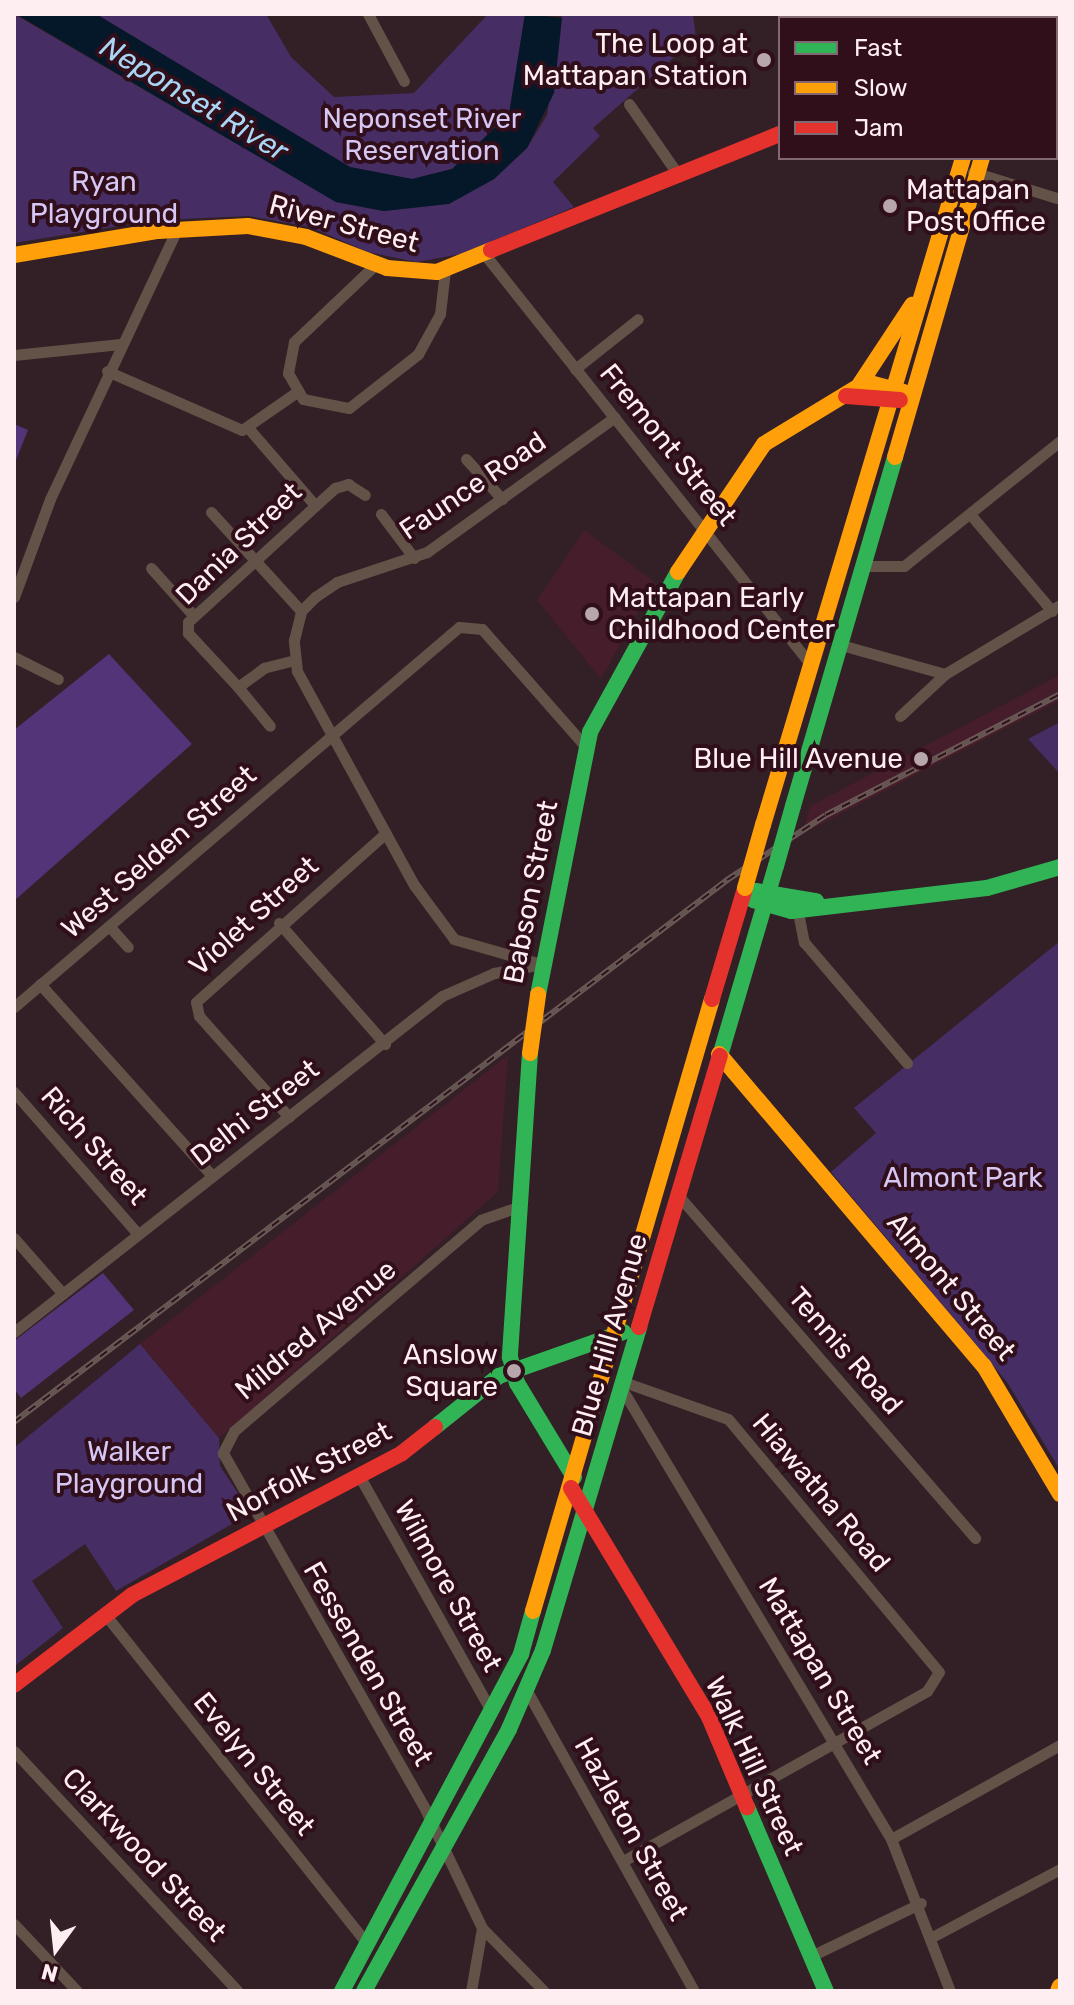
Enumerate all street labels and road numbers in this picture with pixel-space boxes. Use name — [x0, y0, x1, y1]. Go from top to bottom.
street label: River Street — [265, 188, 423, 260]
street label: Fremont Street — [592, 357, 744, 533]
street label: Faunce Road — [393, 425, 553, 547]
street label: Dania Street — [169, 476, 309, 612]
street label: West Selden Street — [55, 758, 263, 946]
street label: Babson Street — [497, 798, 565, 986]
street label: Violet Street — [182, 849, 326, 983]
street label: Delhi Street — [184, 1053, 326, 1173]
street label: Rich Street — [34, 1080, 154, 1212]
street label: Almont Street — [880, 1206, 1022, 1368]
street label: Blue Hill Avenue — [565, 1229, 655, 1441]
street label: Mildred Avenue — [229, 1253, 403, 1407]
street label: Tennis Road — [781, 1281, 909, 1421]
street label: Hiawatha Road — [745, 1407, 897, 1579]
street label: Norfolk Street — [221, 1414, 397, 1530]
street label: Wilmore Street — [387, 1494, 509, 1678]
street label: Fessenden Street — [296, 1556, 440, 1772]
street label: Mattapan Street — [751, 1572, 889, 1770]
street label: Walk Hill Street — [698, 1671, 810, 1861]
street label: Evelyn Street — [186, 1686, 322, 1842]
street label: Hazleton Street — [567, 1732, 695, 1926]
street label: Clarkwood Street — [55, 1761, 233, 1949]

